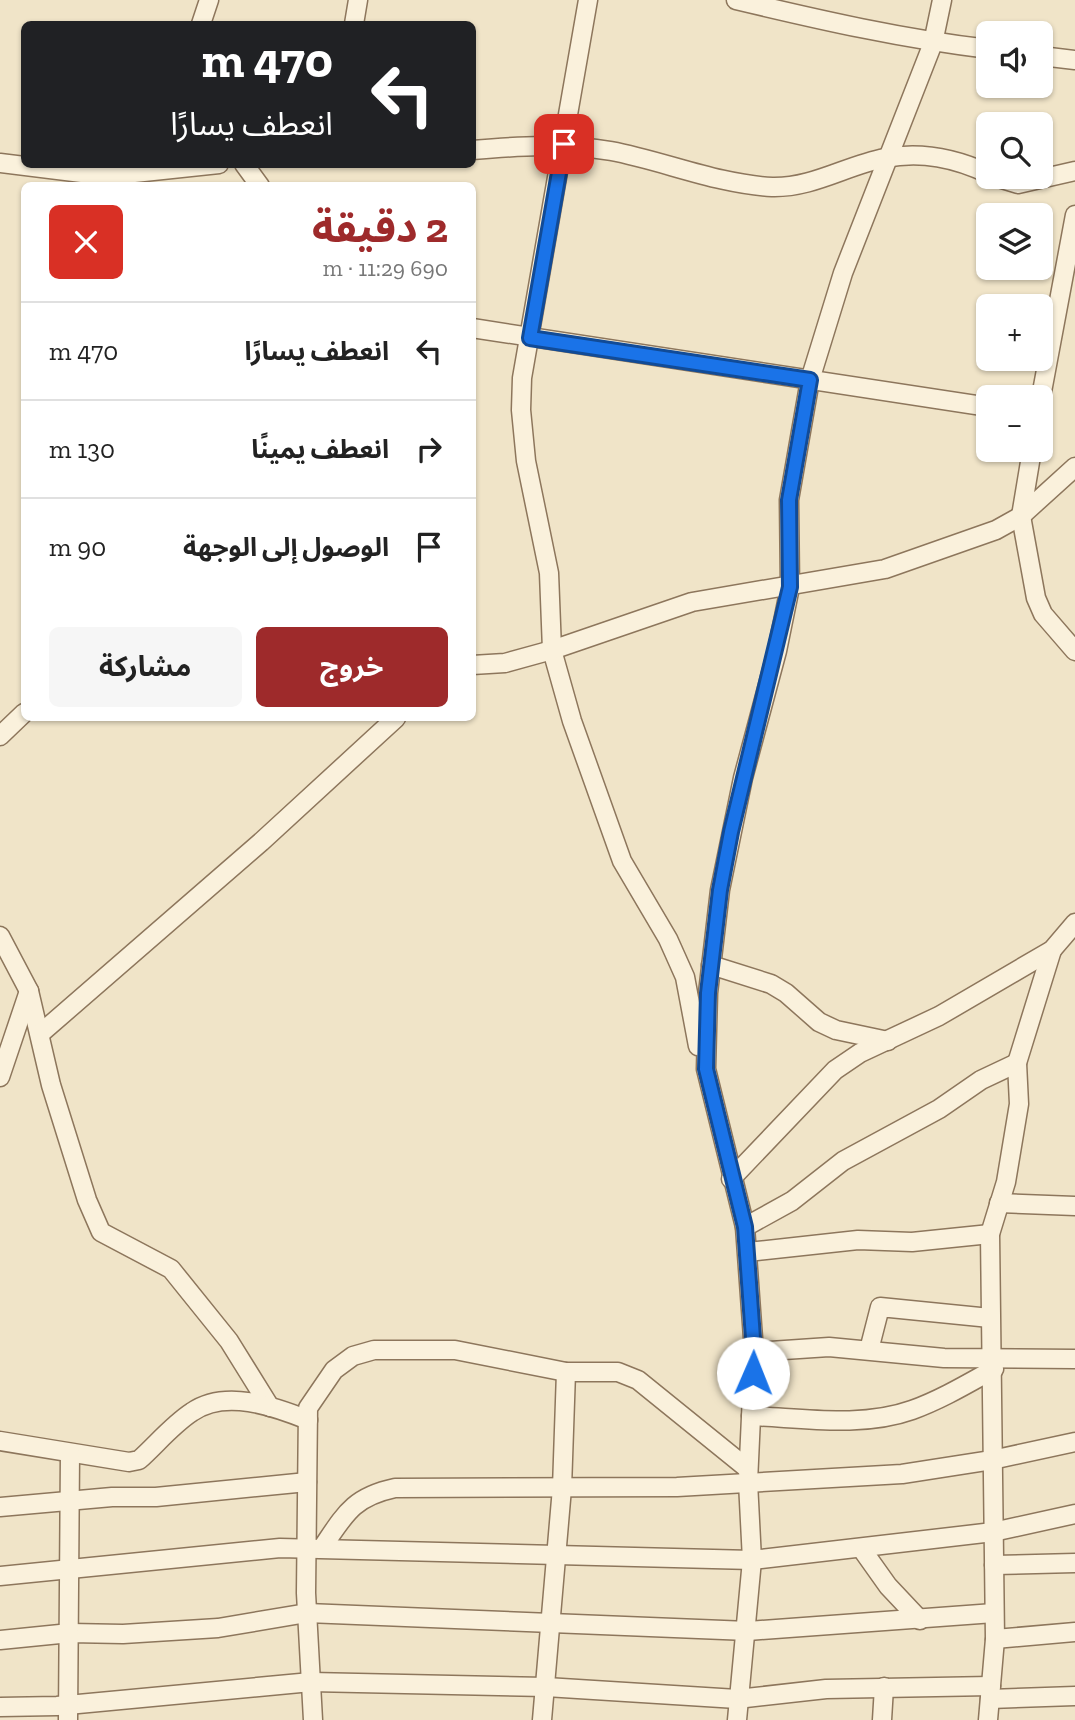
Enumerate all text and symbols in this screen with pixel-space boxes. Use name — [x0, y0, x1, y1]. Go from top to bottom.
map controls — [976, 21, 1053, 462]
button: sound — [976, 21, 1053, 98]
text: 470 m — [201, 31, 333, 90]
icon: left — [357, 49, 448, 140]
text: انعطف يسارًا — [170, 105, 333, 143]
button: search — [976, 112, 1053, 189]
pin — [534, 114, 594, 174]
icon: arrive — [545, 125, 583, 163]
text: 2 دقيقة — [312, 202, 448, 253]
button: layers — [976, 203, 1053, 280]
button: close — [49, 205, 123, 279]
text: 690 m · 11:29 — [323, 254, 448, 282]
button: + — [976, 294, 1053, 371]
icon: left — [410, 332, 448, 370]
text: 470 m — [49, 335, 118, 367]
text: انعطف يسارًا — [244, 335, 389, 367]
button: − — [976, 385, 1053, 462]
icon: right — [410, 430, 448, 468]
text: 130 m — [49, 433, 115, 465]
text: انعطف يمينًا — [251, 433, 389, 465]
icon: arrive — [410, 528, 448, 566]
text: 90 m — [49, 531, 106, 563]
text: الوصول إلى الوجهة — [183, 531, 389, 563]
button: مشاركة — [49, 627, 242, 707]
button: خروج — [256, 627, 448, 707]
position arrow — [716, 1336, 790, 1410]

